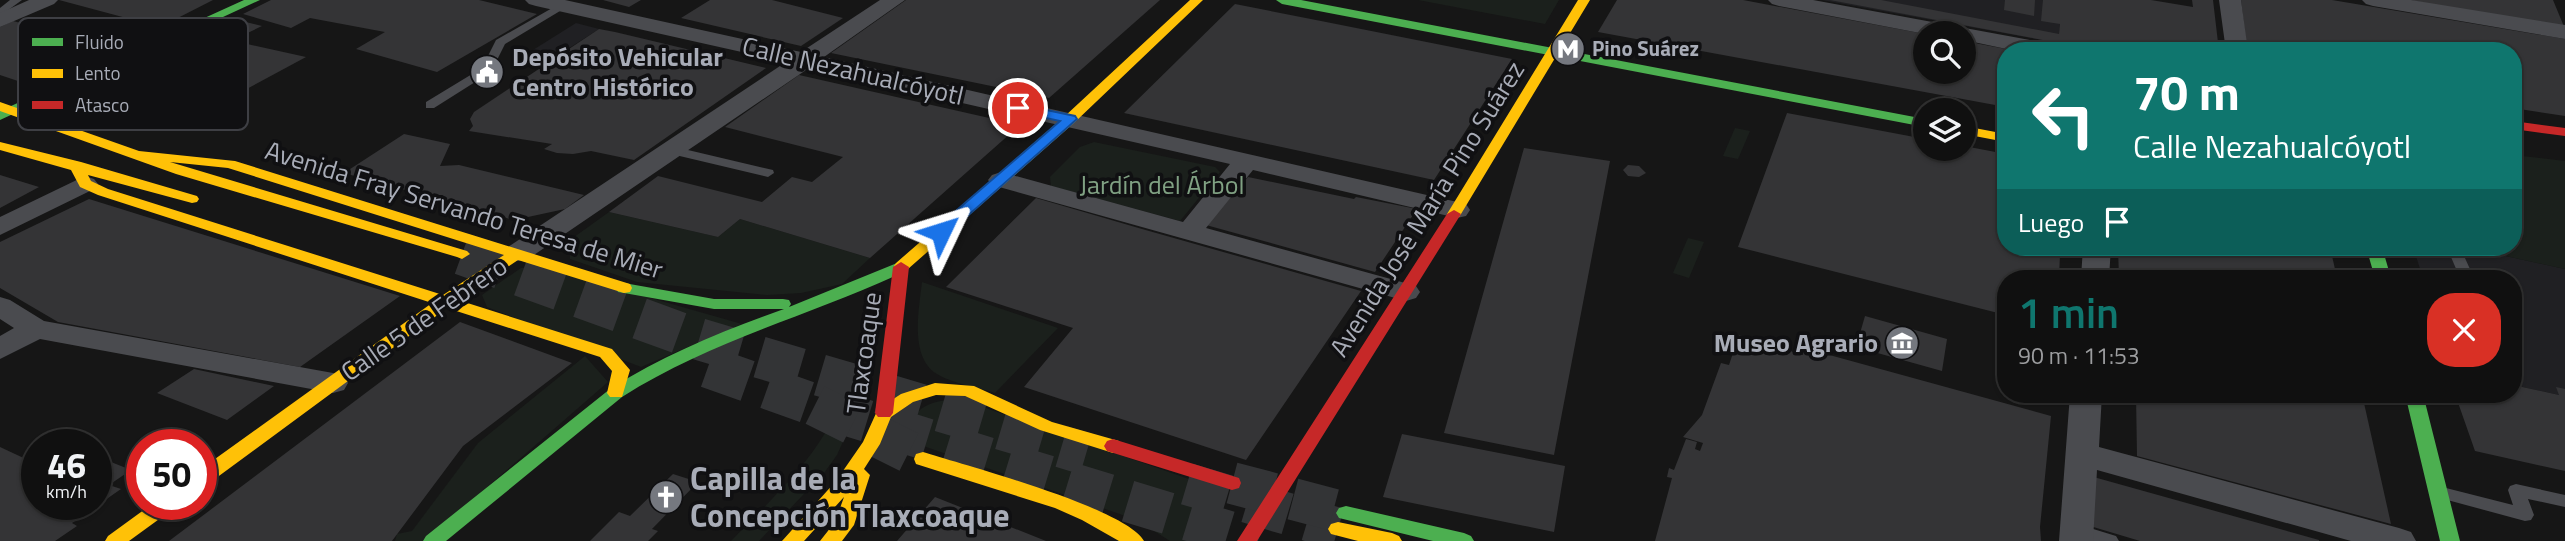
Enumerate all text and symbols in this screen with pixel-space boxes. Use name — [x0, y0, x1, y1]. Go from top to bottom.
legend — [18, 18, 248, 130]
map controls — [1913, 21, 1976, 161]
button: search — [1913, 21, 1976, 84]
street label: Calle Nezahualcóyotl — [739, 26, 968, 115]
text: Fluido — [75, 27, 124, 56]
metro station icon: Pino Suárez — [1549, 30, 1587, 68]
place label: Pino Suárez — [1592, 32, 1699, 64]
place label: Depósito Vehicular Centro Histórico — [512, 37, 723, 106]
public building icon: Depósito Vehicular Centro Histórico — [468, 53, 506, 91]
street label: Avenida José María Pino Suárez — [1319, 53, 1534, 364]
text: 70 m — [2133, 54, 2240, 129]
text: Lento — [75, 58, 120, 87]
icon: left — [2018, 70, 2109, 161]
pin — [988, 78, 1048, 138]
icon: arrive — [999, 89, 1037, 127]
text: Atasco — [75, 90, 129, 119]
button: layers — [1913, 98, 1976, 161]
text: Calle Nezahualcóyotl — [2133, 122, 2411, 170]
street label: Avenida Fray Servando Teresa de Mier — [260, 130, 668, 289]
park label: Jardín del Árbol — [1080, 165, 1244, 204]
position arrow — [904, 195, 978, 269]
text: Luego — [2018, 203, 2084, 242]
icon: arrive — [2098, 203, 2136, 241]
street label: Calle 5 de Febrero — [333, 247, 515, 391]
text: 1 min — [2018, 280, 2119, 344]
street label: Tlaxcoaque — [836, 289, 891, 416]
button: close — [2427, 293, 2501, 367]
place label: Museo Agrario — [1714, 323, 1878, 362]
museum icon: Museo Agrario — [1883, 324, 1921, 362]
text: 90 m · 11:53 — [2018, 338, 2140, 373]
speed limit sign: 50 — [126, 429, 217, 520]
text: 46 — [47, 438, 86, 492]
place label: Capilla de la Concepción Tlaxcoaque — [690, 454, 1010, 539]
text: km/h — [46, 478, 87, 505]
church icon: Capilla de la Concepción Tlaxcoaque — [647, 478, 685, 516]

